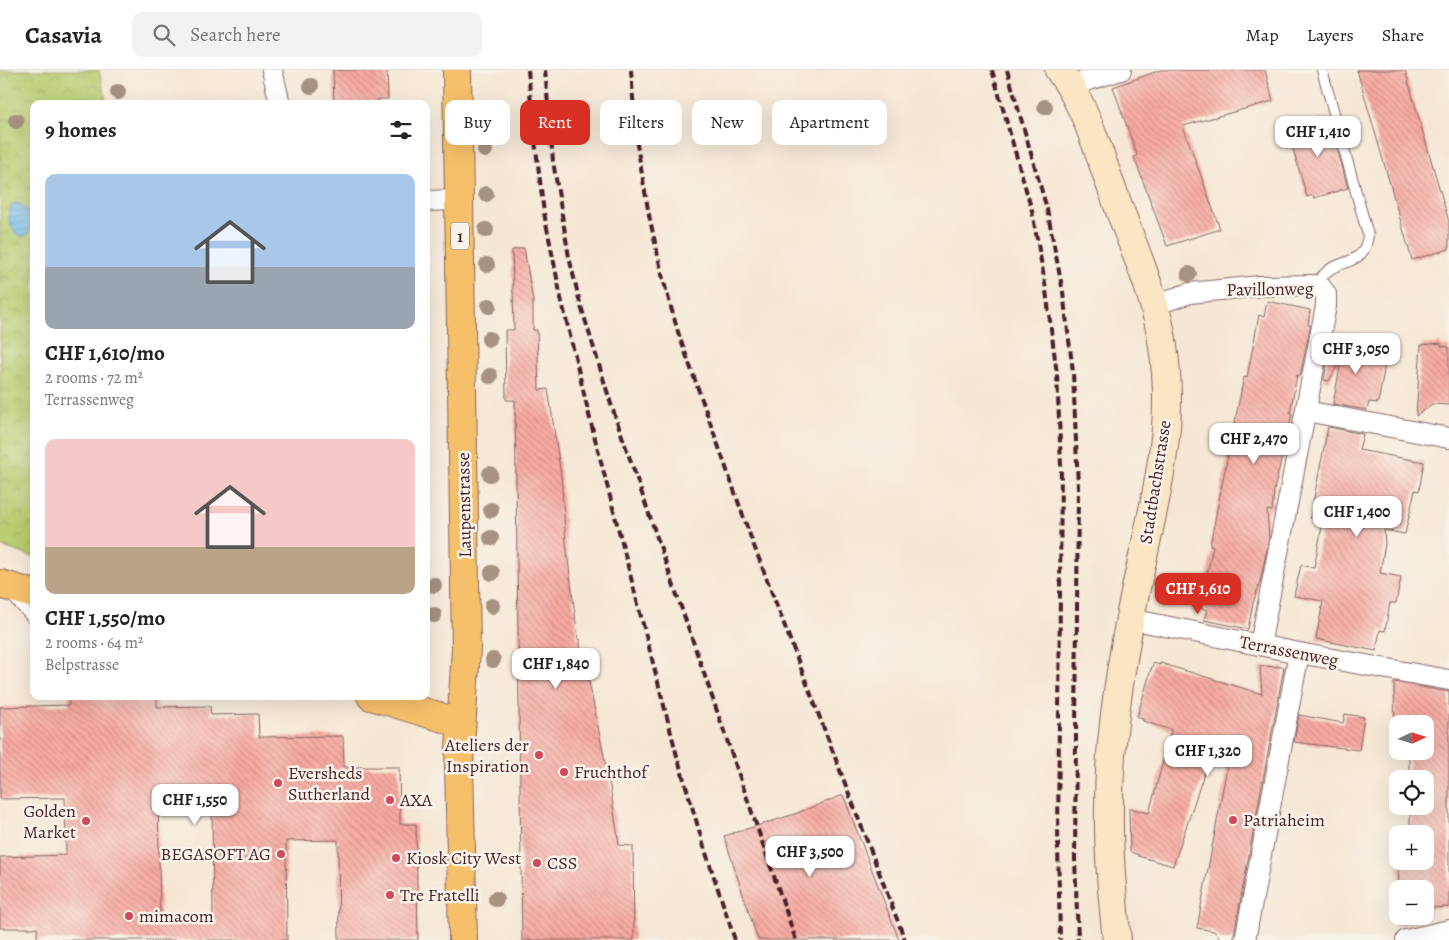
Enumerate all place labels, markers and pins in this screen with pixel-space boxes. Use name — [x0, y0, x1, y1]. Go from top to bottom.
pin: CHF 1,410 — [1261, 116, 1375, 158]
pin: CHF 3,050 — [1299, 332, 1413, 375]
pin: CHF 2,470 — [1197, 422, 1311, 465]
pin: CHF 1,400 — [1300, 496, 1414, 538]
pin: CHF 1,610 — [1141, 572, 1255, 615]
pin: CHF 1,840 — [499, 648, 613, 690]
place label: Ateliers der Inspiration — [444, 733, 529, 778]
pin: CHF 1,320 — [1151, 734, 1265, 777]
marker: Ateliers der Inspiration — [533, 749, 545, 761]
place label: Fruchthof — [574, 760, 650, 784]
place label: Eversheds Sutherland — [288, 761, 370, 806]
marker: Fruchthof — [558, 766, 570, 778]
marker: Eversheds Sutherland — [272, 777, 284, 789]
pin: CHF 1,550 — [138, 784, 252, 826]
place label: AXA — [399, 788, 433, 812]
marker: AXA — [384, 794, 396, 806]
place label: Golden Market — [23, 799, 76, 844]
place label: Patriaheim — [1243, 808, 1325, 832]
marker: Patriaheim — [1227, 814, 1239, 826]
marker: Golden Market — [80, 815, 92, 827]
pin: CHF 3,500 — [753, 836, 867, 878]
place label: BEGASOFT AG — [161, 842, 271, 866]
place label: Kiosk City West — [406, 846, 521, 870]
marker: BEGASOFT AG — [275, 848, 287, 860]
place label: CSS — [547, 851, 577, 875]
marker: Kiosk City West — [390, 852, 402, 864]
marker: CSS — [531, 857, 543, 869]
place label: Tre Fratelli — [400, 883, 479, 907]
marker: Tre Fratelli — [384, 889, 396, 901]
place label: mimacom — [139, 904, 214, 928]
marker: mimacom — [123, 910, 135, 922]

